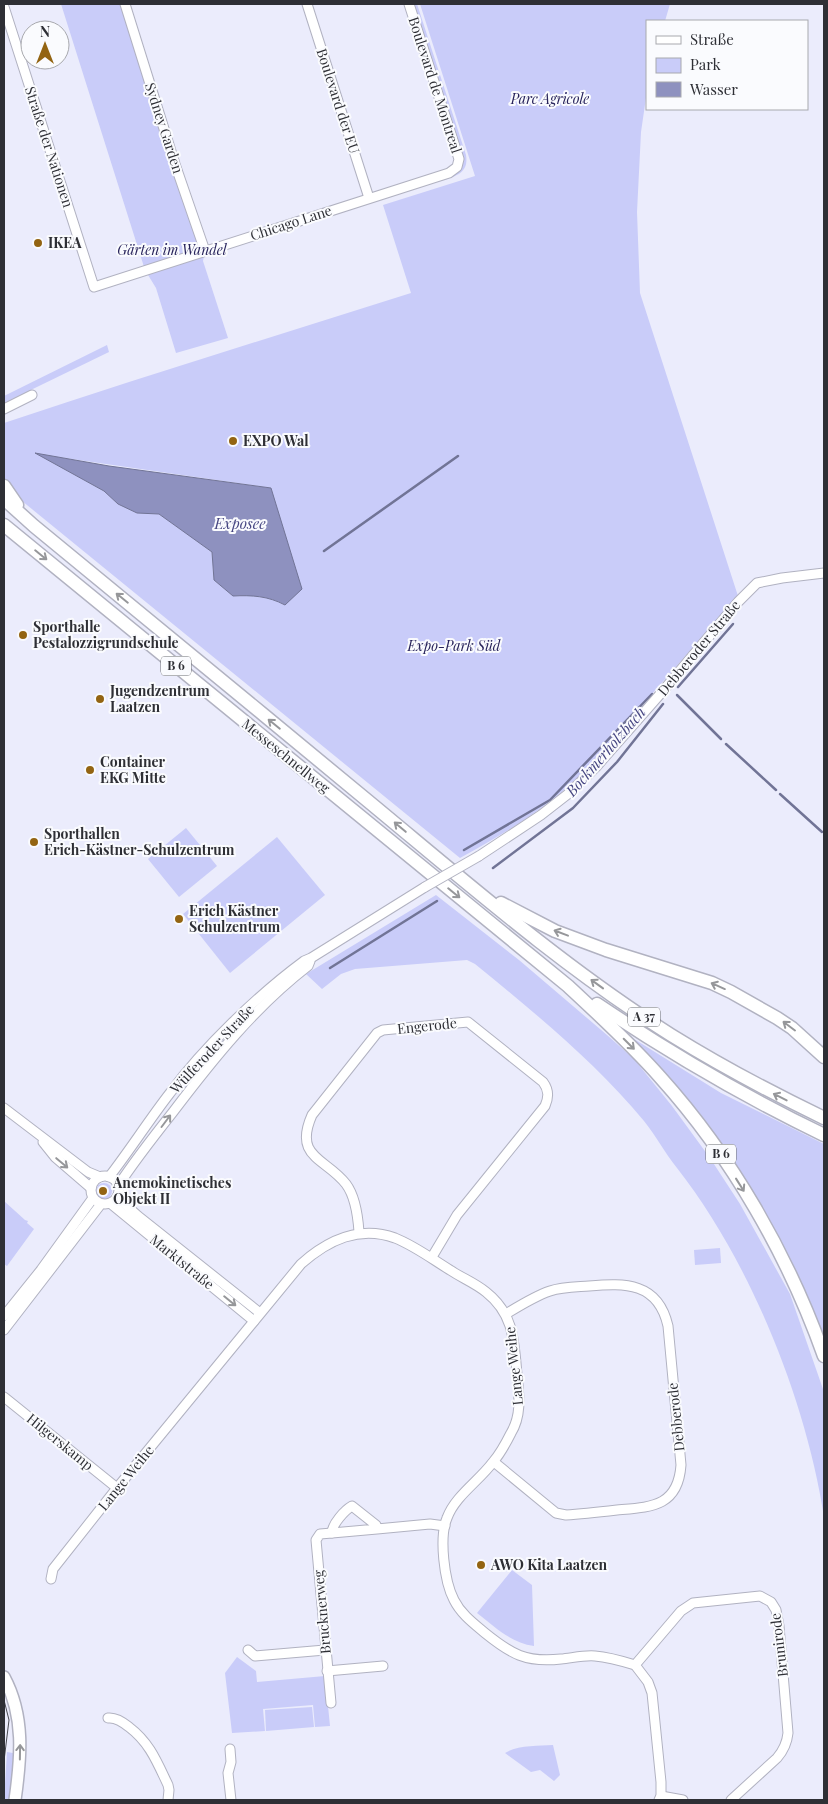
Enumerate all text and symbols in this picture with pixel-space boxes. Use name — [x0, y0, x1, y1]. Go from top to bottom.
street label: Boulevard de Montreal — [404, 14, 467, 155]
north arrow — [20, 20, 70, 70]
legend — [646, 20, 808, 110]
text: N — [40, 22, 50, 41]
text: Straße — [690, 29, 734, 49]
street label: Boulevard der EU — [313, 46, 365, 156]
text: Park — [690, 54, 722, 74]
text: Wasser — [689, 79, 738, 99]
street label: Sydney Garden — [141, 80, 188, 176]
street label: Straße der Nationen — [21, 84, 78, 210]
park label: Parc Agricole — [510, 89, 589, 108]
street label: Chicago Lane — [248, 200, 334, 245]
place label: IKEA — [48, 233, 82, 252]
marker: IKEA — [32, 237, 44, 249]
park label: Gärten im Wandel — [117, 240, 228, 259]
place label: EXPO Wal — [243, 431, 309, 450]
marker: EXPO Wal — [227, 435, 239, 447]
water label: Exposee — [213, 513, 266, 533]
one-way arrow — [35, 550, 48, 561]
one-way arrow — [116, 593, 129, 604]
street label: Debberoder Straße — [653, 596, 744, 699]
place label: Sporthalle Pestalozzigrundschule — [33, 617, 179, 652]
marker: Sporthalle Pestalozzigrundschule — [17, 629, 29, 641]
park label: Expo-Park Süd — [407, 636, 501, 655]
road number: B 6 — [161, 656, 191, 676]
place label: Jugendzentrum Laatzen — [109, 681, 210, 716]
marker: Jugendzentrum Laatzen — [94, 693, 106, 705]
water label: Bockmerholzbach — [560, 702, 650, 801]
street label: Messeschnellweg — [238, 714, 335, 798]
one-way arrow — [268, 718, 281, 729]
place label: Container EKG Mitte — [100, 752, 166, 787]
marker: Container EKG Mitte — [84, 764, 96, 776]
one-way arrow — [394, 822, 407, 833]
place label: Sporthallen Erich-Kästner-Schulzentrum — [44, 824, 235, 859]
marker: Sporthallen Erich-Kästner-Schulzentrum — [28, 836, 40, 848]
one-way arrow — [447, 888, 460, 899]
place label: Erich Kästner Schulzentrum — [189, 901, 281, 936]
marker: Erich Kästner Schulzentrum — [173, 913, 185, 925]
one-way arrow — [554, 928, 569, 937]
one-way arrow — [590, 979, 604, 989]
one-way arrow — [711, 981, 726, 991]
street label: Wülferoder Straße — [165, 1000, 258, 1098]
road number: A 37 — [628, 1008, 660, 1026]
street label: Engerode — [396, 1013, 458, 1038]
one-way arrow — [783, 1021, 796, 1032]
one-way arrow — [623, 1037, 635, 1050]
one-way arrow — [774, 1091, 788, 1101]
one-way arrow — [161, 1114, 171, 1128]
road number: B 6 — [706, 1144, 736, 1164]
one-way arrow — [55, 1157, 68, 1168]
place label: Anemokinetisches Objekt II — [112, 1173, 231, 1208]
one-way arrow — [735, 1177, 745, 1191]
marker: Anemokinetisches Objekt II — [97, 1185, 109, 1197]
street label: Marktstraße — [146, 1230, 218, 1293]
one-way arrow — [224, 1296, 237, 1307]
street label: Lange Weihe — [500, 1326, 527, 1406]
street label: Debberode — [662, 1382, 689, 1452]
street label: Hilgerskamp — [23, 1409, 98, 1474]
street label: Lange Weihe — [93, 1441, 158, 1514]
place label: AWO Kita Laatzen — [490, 1555, 608, 1574]
marker: AWO Kita Laatzen — [475, 1559, 487, 1571]
street label: Brucknerweg — [308, 1569, 335, 1655]
street label: Brunirode — [765, 1612, 792, 1678]
one-way arrow — [15, 1744, 25, 1760]

